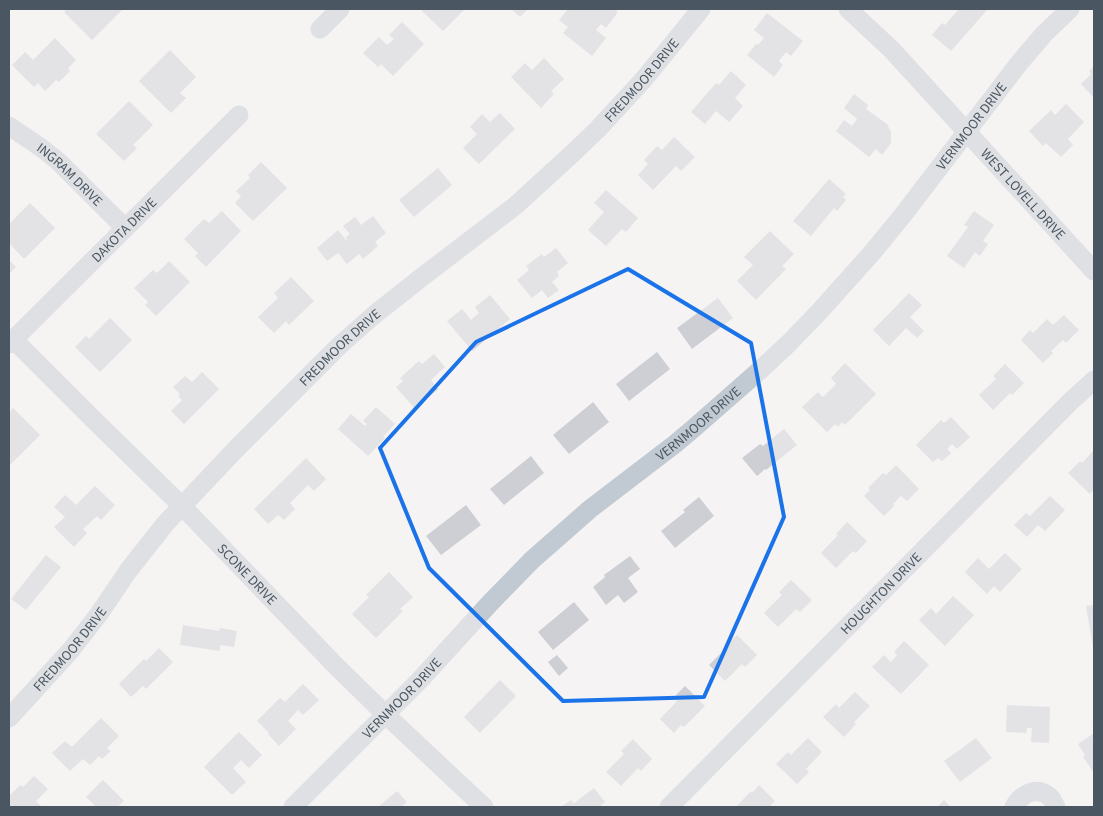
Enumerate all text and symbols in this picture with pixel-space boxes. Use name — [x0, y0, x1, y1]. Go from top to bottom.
street label: FREDMOOR DRIVE — [600, 34, 684, 127]
street label: VERNMOOR DRIVE — [932, 78, 1012, 175]
street label: INGRAM DRIVE — [32, 138, 107, 211]
street label: WEST LOVELL DRIVE — [976, 144, 1070, 245]
street label: DAKOTA DRIVE — [87, 193, 162, 268]
street label: FREDMOOR DRIVE — [295, 304, 385, 391]
street label: VERNMOOR DRIVE — [652, 382, 746, 466]
street label: SCONE DRIVE — [212, 539, 281, 610]
street label: HOUGHTON DRIVE — [836, 548, 927, 639]
street label: FREDMOOR DRIVE — [29, 603, 112, 696]
street label: VERNMOOR DRIVE — [358, 654, 447, 743]

